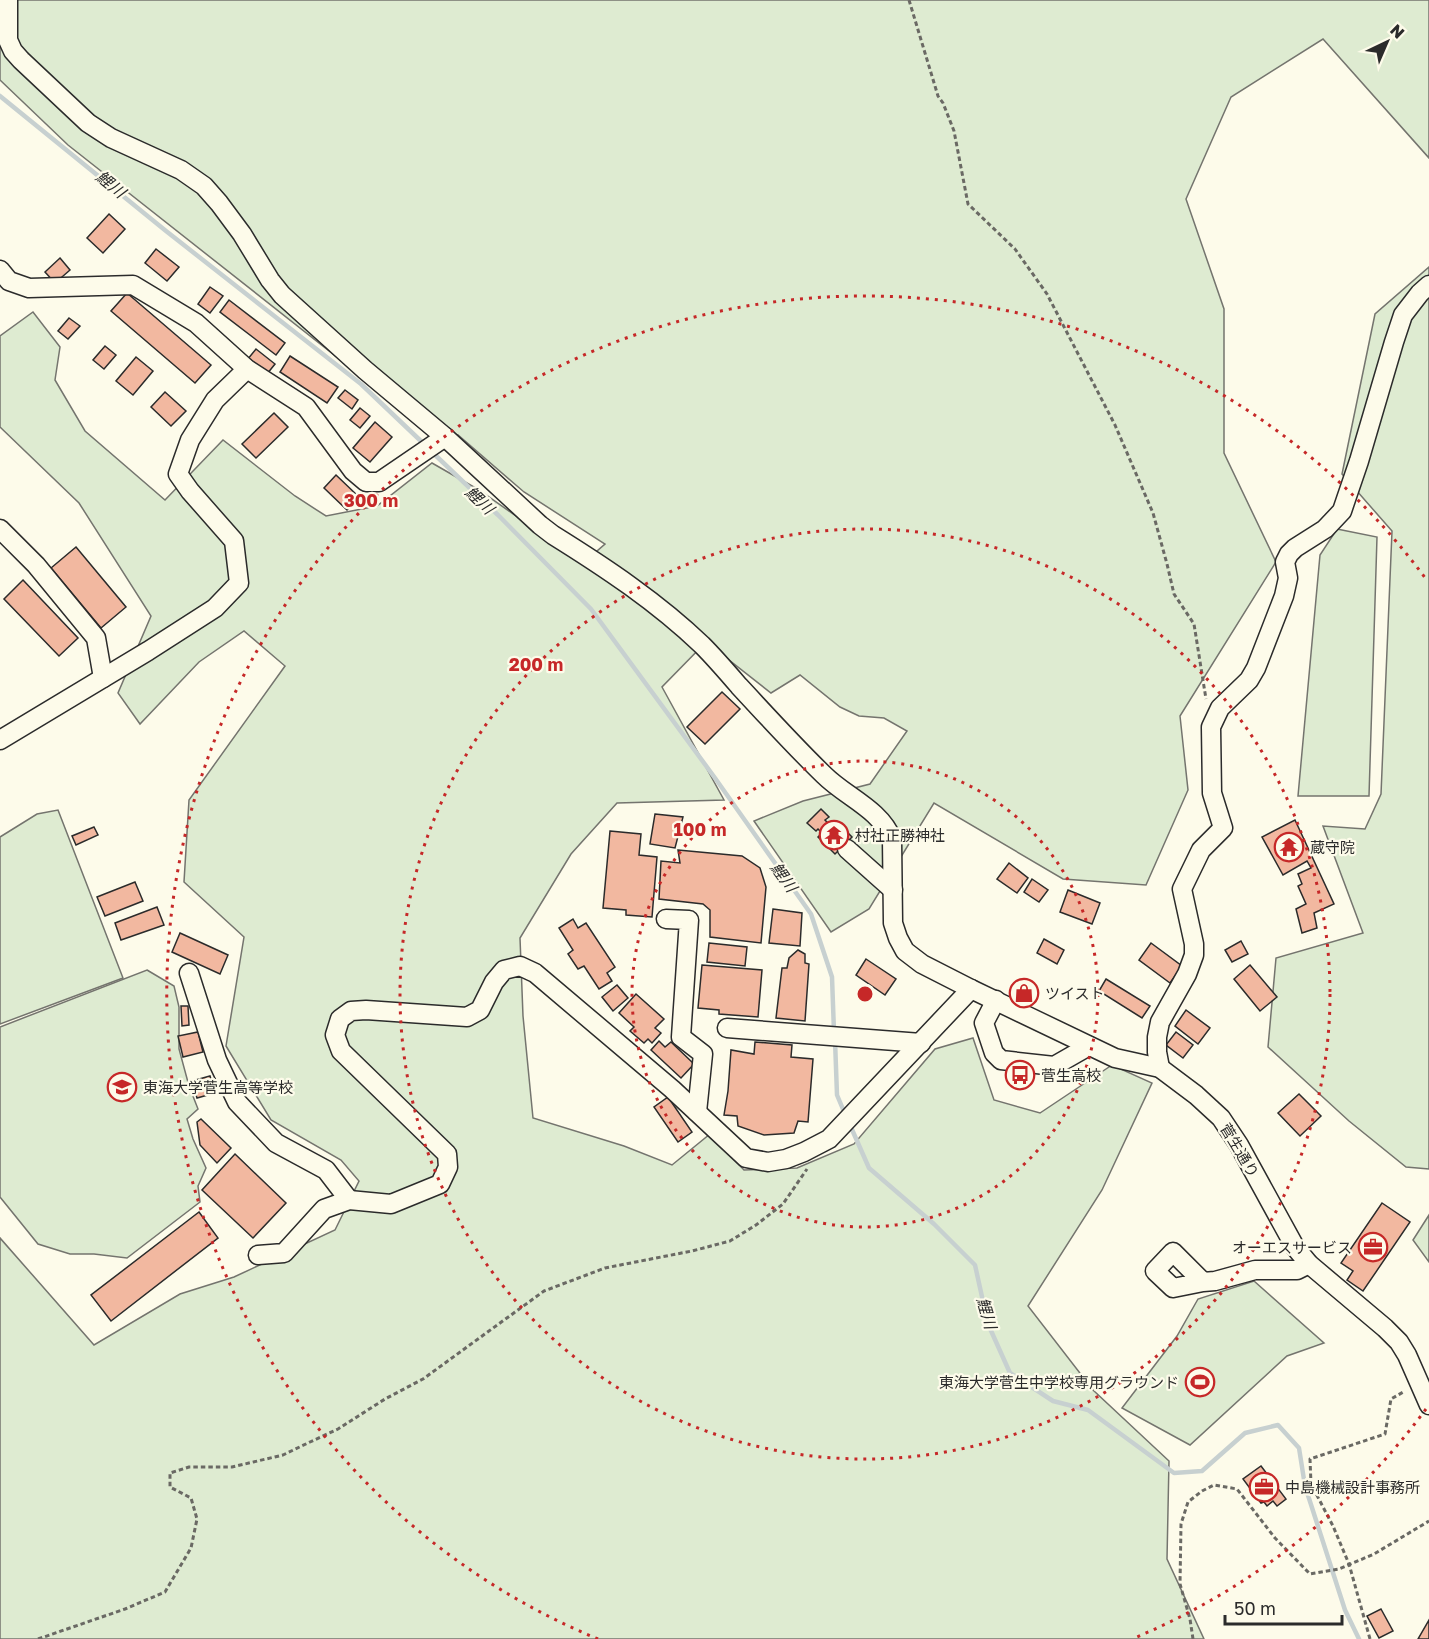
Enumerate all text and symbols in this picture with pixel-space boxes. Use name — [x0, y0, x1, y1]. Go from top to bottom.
north arrow — [1357, 12, 1417, 72]
text: N — [1386, 20, 1409, 43]
water label: 鯉川 — [92, 166, 131, 203]
water label: 鯉川 — [462, 482, 500, 520]
text: 300 m — [344, 489, 398, 511]
text: 200 m — [509, 653, 563, 675]
text: 100 m — [674, 818, 726, 840]
temple icon: 村社正勝神社 — [818, 819, 850, 851]
place label: 村社正勝神社 — [855, 826, 945, 844]
temple icon: 蔵守院 — [1273, 831, 1305, 863]
place label: 蔵守院 — [1310, 838, 1355, 856]
water label: 鯉川 — [767, 858, 803, 897]
shop icon: ツイスト — [1008, 977, 1040, 1009]
centre of rings — [855, 984, 875, 1004]
place label: ツイスト — [1045, 984, 1105, 1002]
bus stop icon: 菅生高校 — [1004, 1059, 1036, 1091]
place label: 菅生高校 — [1041, 1066, 1101, 1084]
school or university icon: 東海大学菅生高等学校 — [106, 1071, 138, 1103]
place label: 東海大学菅生高等学校 — [143, 1078, 293, 1096]
street label: 菅生通り — [1217, 1120, 1263, 1180]
office icon: オーエスサービス — [1357, 1231, 1389, 1263]
place label: オーエスサービス — [1232, 1238, 1352, 1256]
water label: 鯉川 — [973, 1295, 1002, 1333]
sports icon: 東海大学菅生中学校専用グラウンド — [1184, 1366, 1216, 1398]
place label: 東海大学菅生中学校専用グラウンド — [939, 1373, 1179, 1391]
office icon: 中島機械設計事務所 — [1248, 1471, 1280, 1503]
place label: 中島機械設計事務所 — [1285, 1478, 1420, 1496]
scale bar — [1225, 1588, 1342, 1626]
text: 50 m — [1234, 1597, 1276, 1619]

